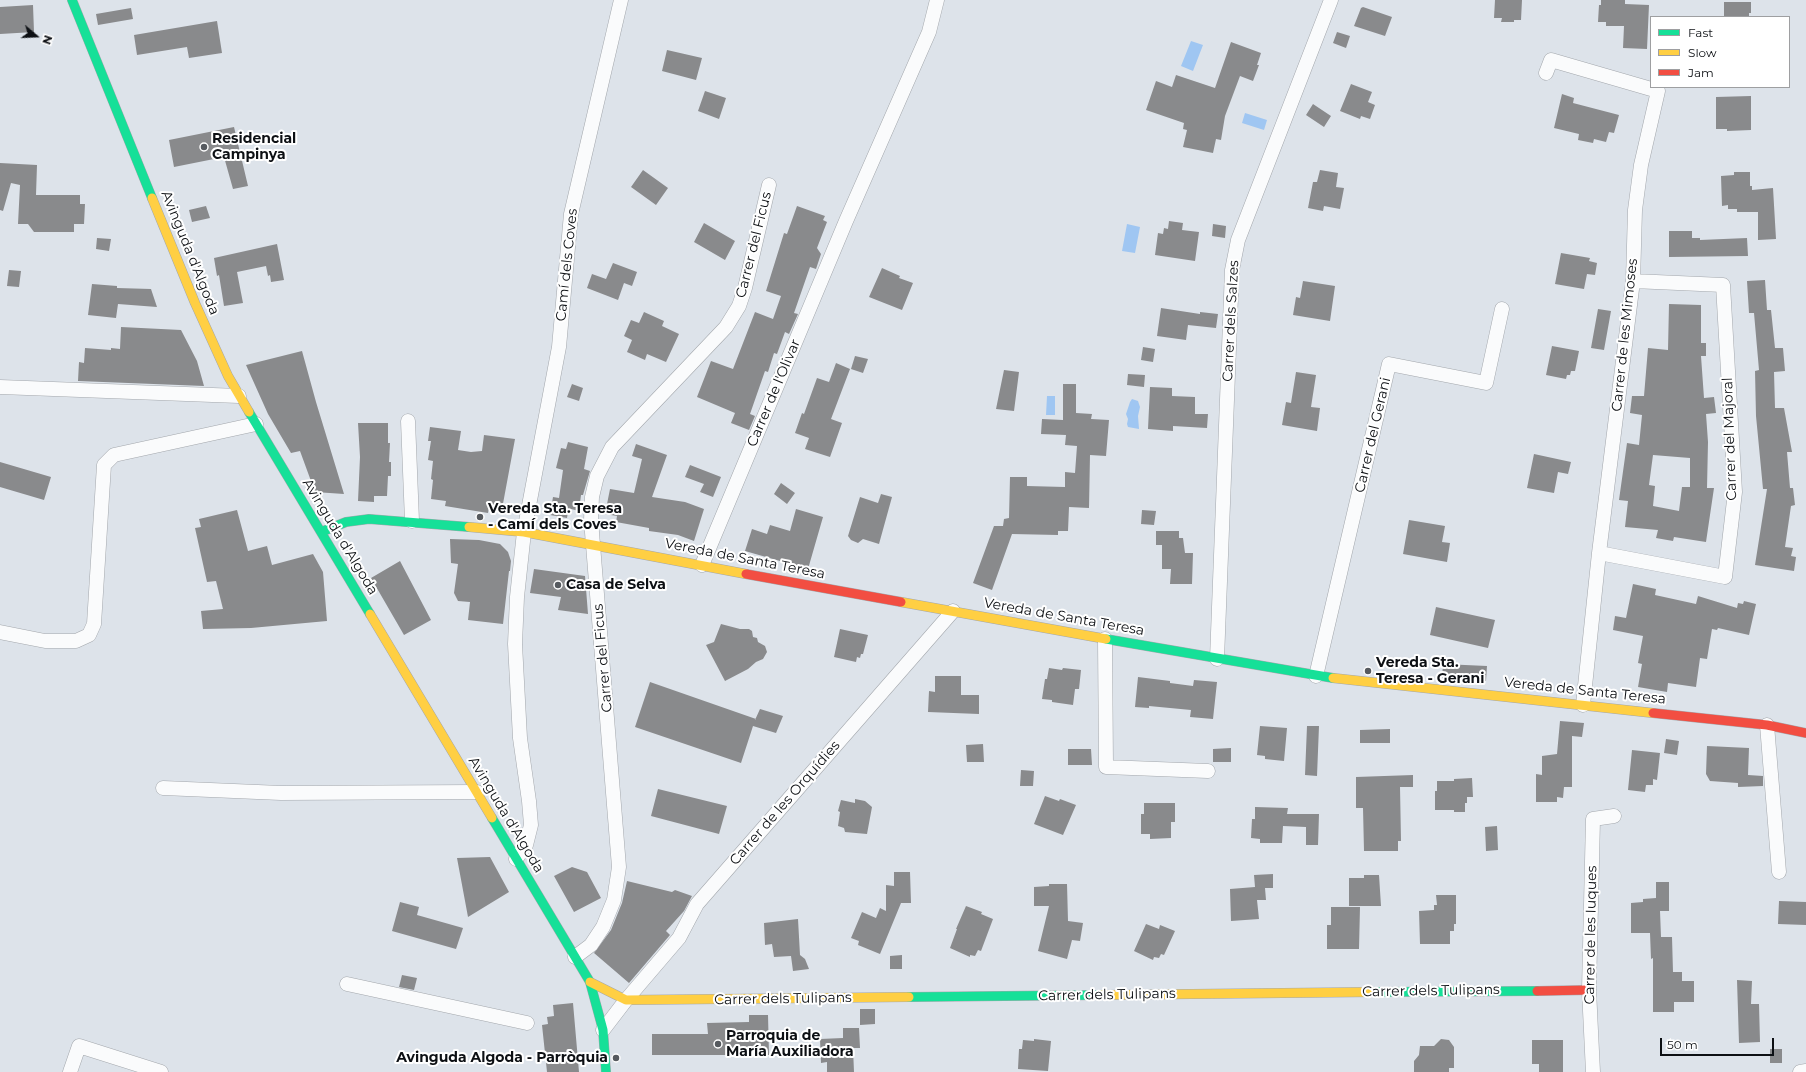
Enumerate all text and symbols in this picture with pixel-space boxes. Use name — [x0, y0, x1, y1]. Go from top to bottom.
north arrow — [16, 16, 56, 56]
legend — [1650, 16, 1790, 88]
text: Fast — [1688, 25, 1713, 40]
text: N — [39, 33, 55, 46]
text: Slow — [1688, 45, 1717, 60]
text: Jam — [1688, 65, 1714, 80]
place label: Residencial Campinya — [212, 131, 296, 164]
marker: Residencial Campinya — [199, 142, 209, 152]
street label: Avinguda d'Algoda — [157, 188, 223, 318]
street label: Carrer del Ficus — [733, 190, 775, 300]
street label: Camí dels Coves — [553, 208, 581, 322]
street label: Carrer de les Mimoses — [1609, 258, 1641, 412]
street label: Carrer dels Salzes — [1219, 260, 1243, 382]
street label: Carrer de l'Olivar — [744, 337, 804, 449]
street label: Carrer del Gerani — [1352, 376, 1394, 494]
street label: Carrer del Majoral — [1719, 377, 1741, 501]
street label: Avinguda d'Algoda — [299, 476, 381, 598]
place label: Vereda Sta. Teresa - Camí dels Coves — [488, 501, 622, 534]
marker: Vereda Sta. Teresa - Camí dels Coves — [475, 512, 485, 522]
street label: Vereda de Santa Teresa — [664, 535, 826, 583]
place label: Casa de Selva — [566, 577, 666, 593]
marker: Casa de Selva — [553, 580, 563, 590]
street label: Vereda de Santa Teresa — [982, 595, 1146, 639]
street label: Carrer del Ficus — [590, 603, 616, 713]
place label: Vereda Sta. Teresa - Gerani — [1376, 655, 1485, 688]
marker: Vereda Sta. Teresa - Gerani — [1363, 666, 1373, 676]
street label: Vereda de Santa Teresa — [1503, 674, 1667, 708]
street label: Carrer de les Orquídies — [726, 737, 844, 869]
street label: Avinguda d'Algoda — [465, 754, 547, 876]
street label: Carrer de les Iuques — [1581, 865, 1601, 1005]
street label: Carrer dels Tulipans — [1362, 981, 1500, 1001]
street label: Carrer dels Tulipans — [1038, 985, 1176, 1005]
street label: Carrer dels Tulipans — [714, 989, 852, 1009]
place label: Parroquia de María Auxiliadora — [726, 1028, 854, 1060]
scale bar — [1662, 1030, 1776, 1056]
text: 50 m — [1667, 1037, 1698, 1052]
marker: Parroquia de María Auxiliadora — [713, 1039, 723, 1049]
place label: Avinguda Algoda - Parròquia — [396, 1050, 608, 1066]
marker: Avinguda Algoda - Parròquia — [611, 1053, 621, 1063]

